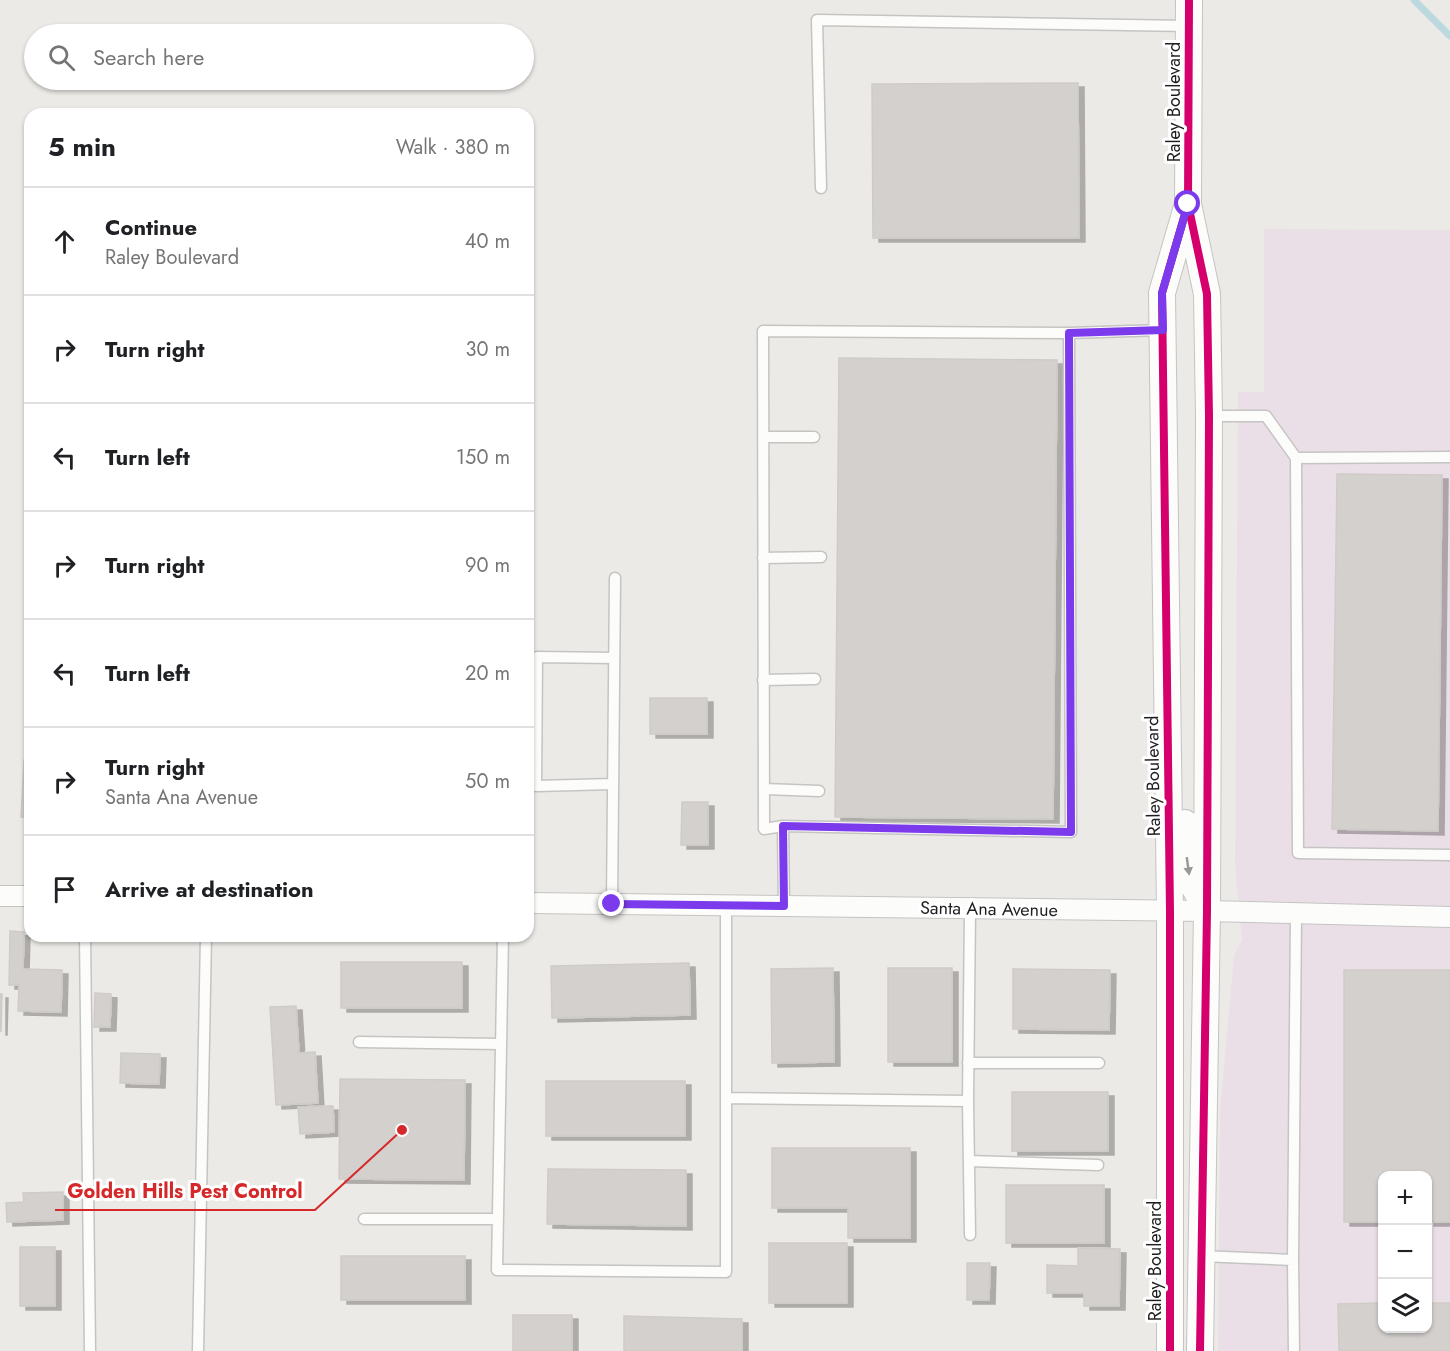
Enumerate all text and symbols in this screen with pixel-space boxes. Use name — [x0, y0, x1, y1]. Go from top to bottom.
search box — [24, 24, 534, 90]
icon: search — [45, 41, 78, 74]
text: Search here — [93, 41, 204, 73]
street label: Raley Boulevard — [1161, 42, 1187, 162]
text: 5 min — [48, 128, 116, 166]
text: Walk · 380 m — [396, 133, 510, 162]
route start — [1174, 190, 1200, 216]
text: Continue — [105, 211, 197, 243]
icon: ahead — [48, 225, 81, 258]
text: 40 m — [465, 227, 510, 256]
text: Raley Boulevard — [105, 243, 239, 272]
icon: right — [48, 333, 81, 366]
text: Turn right — [105, 333, 205, 365]
text: 30 m — [465, 335, 510, 364]
icon: left — [48, 441, 81, 474]
text: Turn left — [105, 441, 190, 473]
text: 150 m — [456, 443, 510, 472]
icon: right — [48, 549, 81, 582]
text: Turn right — [105, 549, 205, 581]
text: 90 m — [465, 551, 510, 580]
icon: left — [48, 657, 81, 690]
text: Turn left — [105, 657, 190, 689]
text: 20 m — [465, 659, 510, 688]
street label: Raley Boulevard — [1139, 715, 1167, 837]
text: Turn right — [105, 751, 205, 783]
icon: right — [48, 765, 81, 798]
text: 50 m — [465, 767, 510, 796]
text: Santa Ana Avenue — [105, 783, 258, 812]
one-way arrow — [1184, 856, 1193, 875]
icon: arrive — [48, 873, 81, 906]
text: Arrive at destination — [105, 873, 314, 905]
route end — [598, 890, 624, 916]
street label: Santa Ana Avenue — [920, 895, 1058, 923]
map controls — [1378, 1171, 1432, 1333]
button: + — [1378, 1171, 1432, 1225]
callout: Golden Hills Pest Control — [55, 1172, 315, 1210]
text: Golden Hills Pest Control — [67, 1177, 303, 1206]
street label: Raley Boulevard — [1142, 1201, 1168, 1321]
button: − — [1378, 1225, 1432, 1279]
button: layers — [1378, 1279, 1432, 1333]

